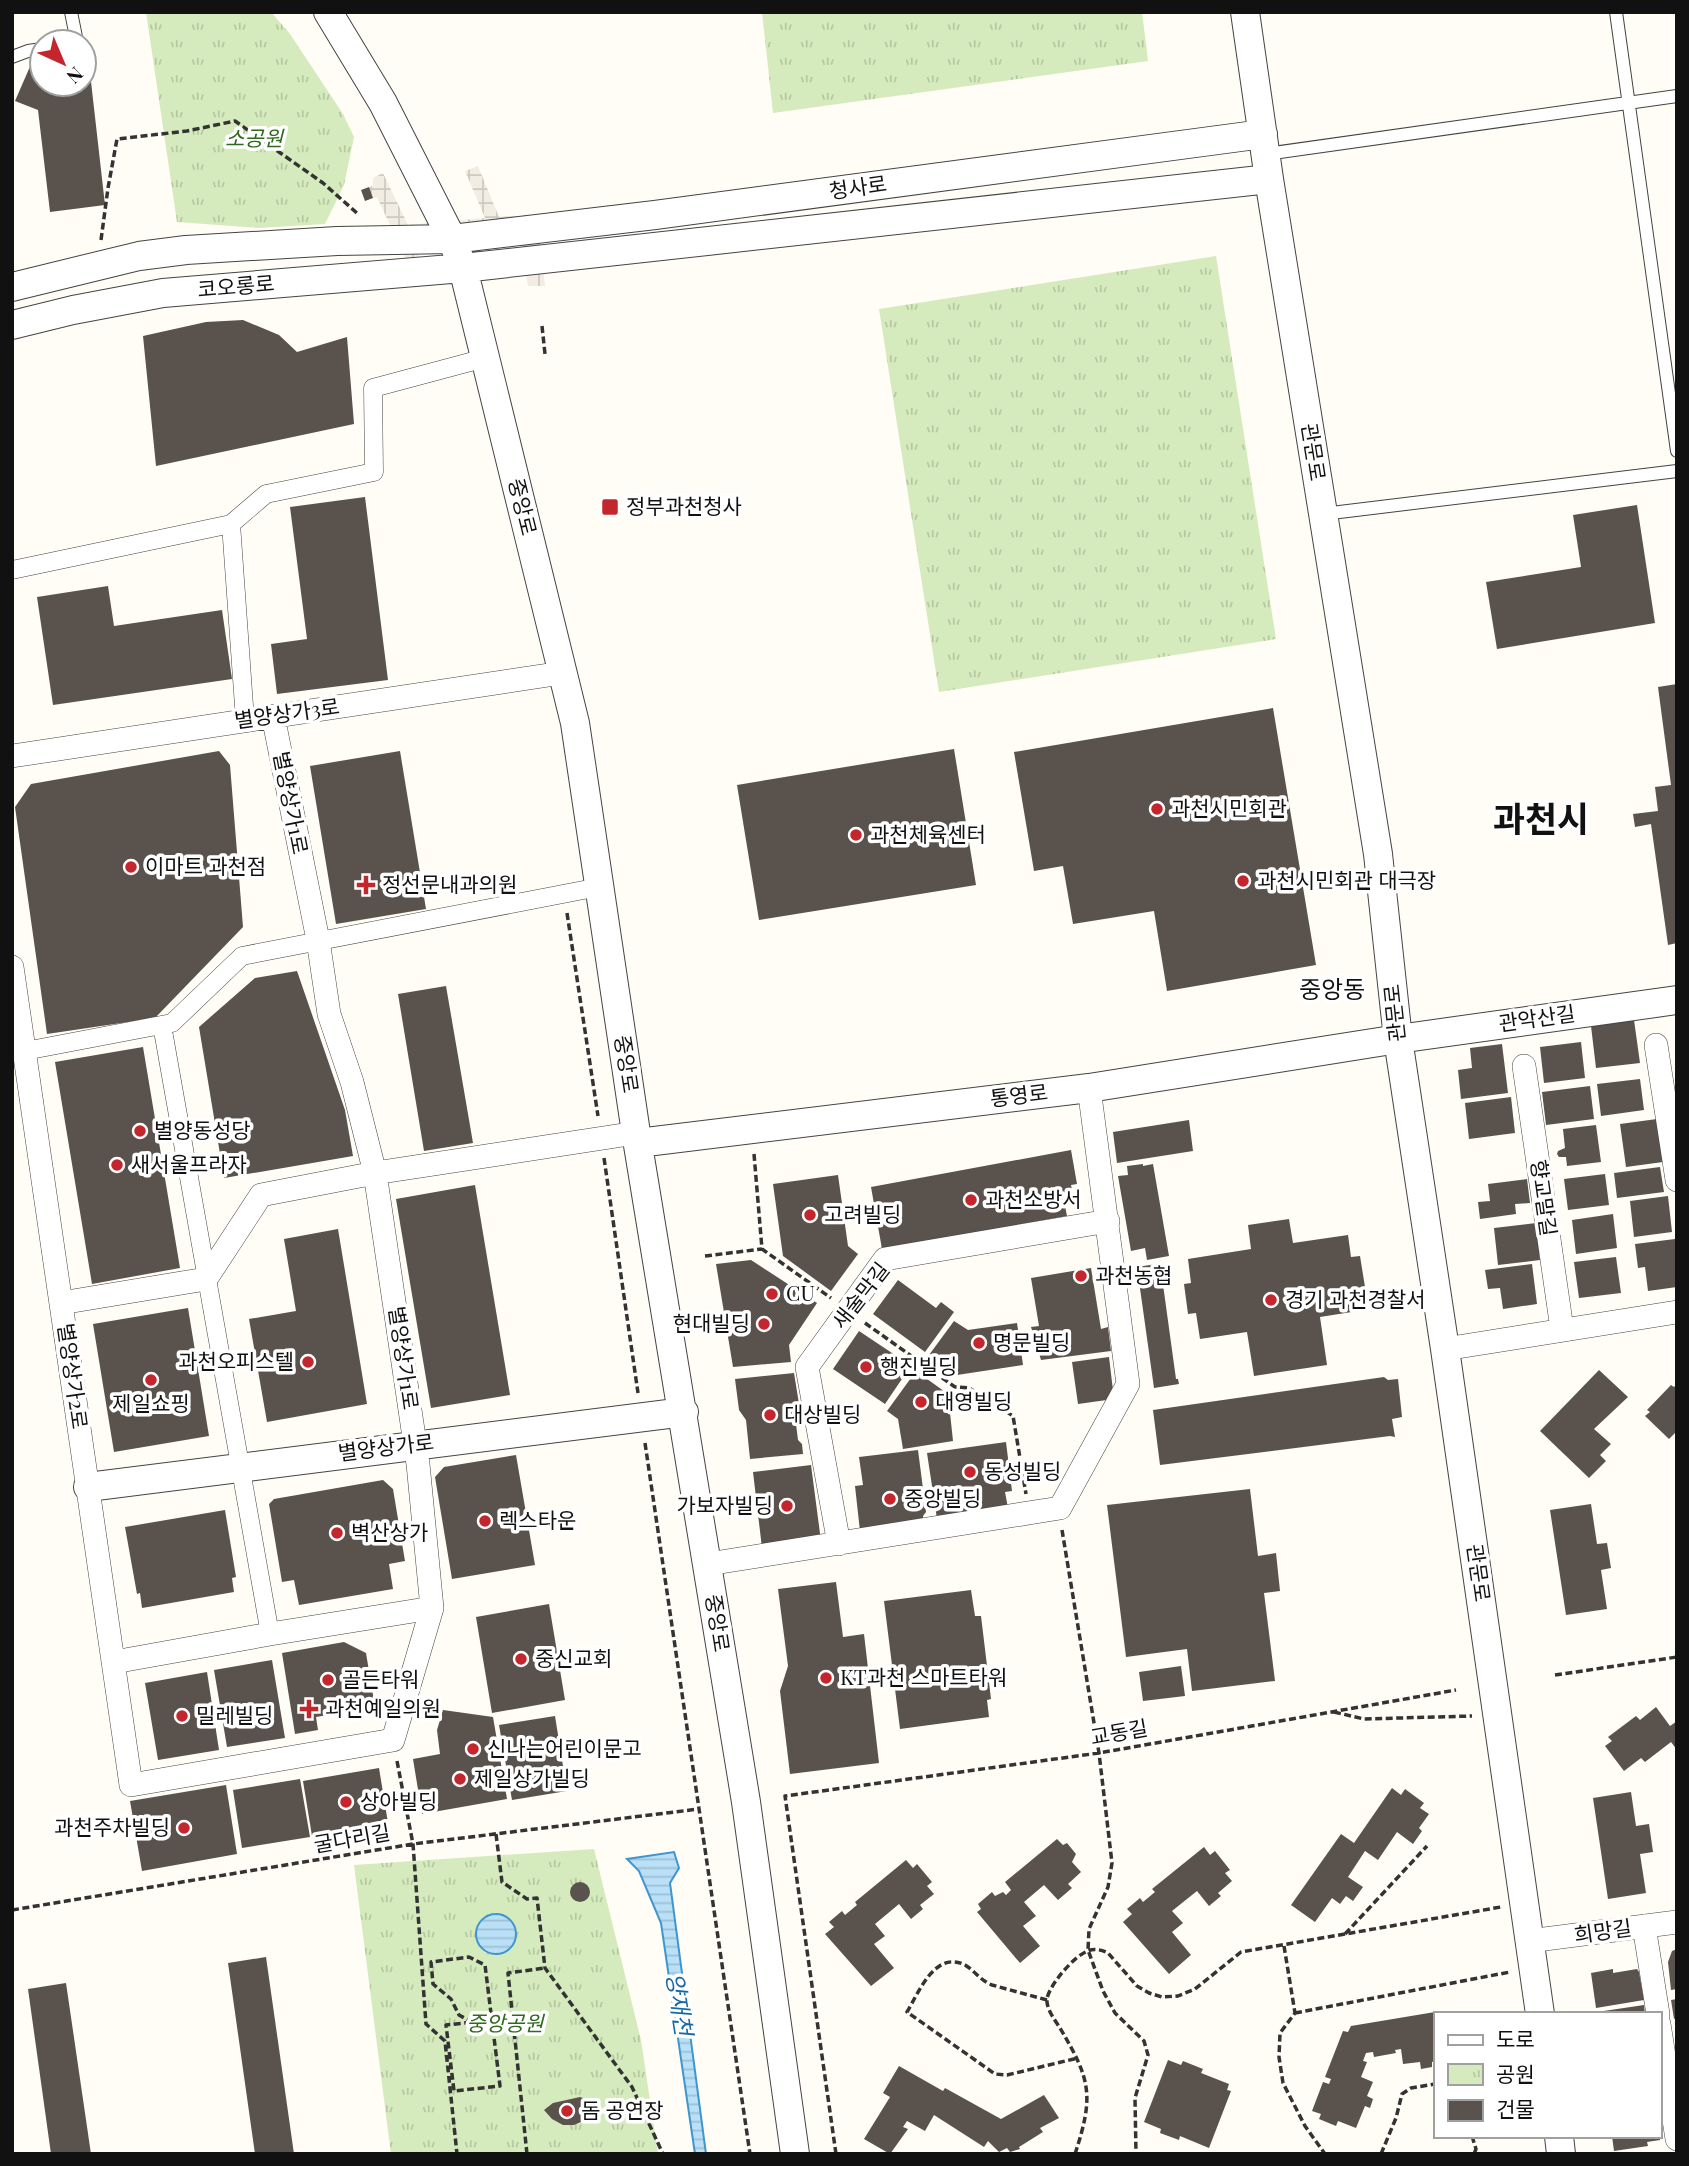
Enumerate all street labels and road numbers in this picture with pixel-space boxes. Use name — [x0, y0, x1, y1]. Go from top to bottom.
street label: 청사로 — [827, 168, 888, 204]
street label: 코오롱로 — [196, 268, 276, 302]
street label: 관문로 — [1297, 421, 1333, 483]
street label: 중앙로 — [503, 475, 545, 538]
street label: 별양상가3로 — [232, 691, 341, 733]
street label: 별양상가1로 — [268, 749, 316, 857]
street label: 관문로 — [1376, 983, 1410, 1043]
street label: 관악산길 — [1497, 998, 1577, 1036]
street label: 중앙로 — [610, 1033, 646, 1095]
street label: 통영로 — [988, 1077, 1049, 1111]
street label: 향교말길 — [1526, 1158, 1564, 1238]
street label: 새술막길 — [825, 1256, 894, 1334]
street label: 별양상가1로 — [384, 1304, 426, 1411]
street label: 별양상가2로 — [53, 1321, 95, 1430]
street label: 별양상가로 — [336, 1426, 435, 1466]
street label: 관문로 — [1462, 1542, 1498, 1603]
street label: 중앙로 — [701, 1592, 737, 1654]
street label: 교동길 — [1088, 1712, 1150, 1750]
street label: 굴다리길 — [311, 1817, 392, 1858]
street label: 희망길 — [1572, 1912, 1633, 1948]

